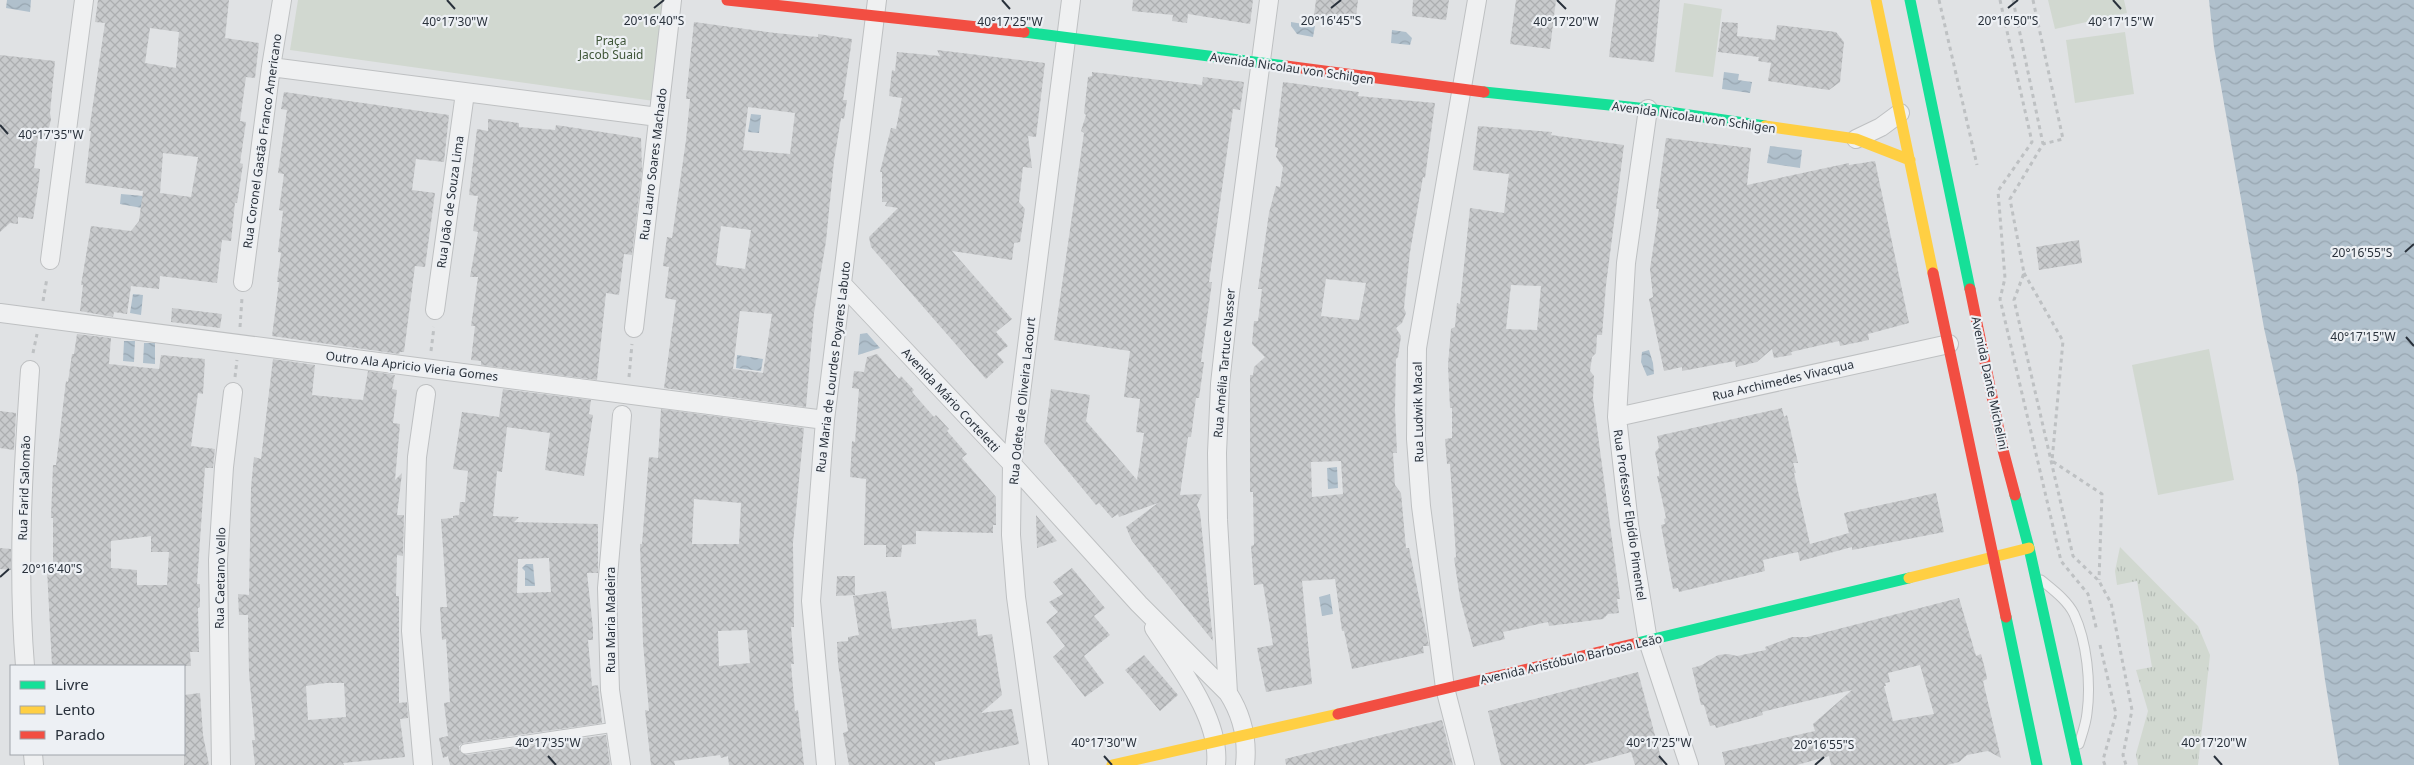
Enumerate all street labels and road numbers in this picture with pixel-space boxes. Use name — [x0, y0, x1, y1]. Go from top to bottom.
street label: Rua Coronel Gastão Franco Americano — [239, 33, 285, 249]
street label: Avenida Nicolau von Schilgen — [1209, 48, 1375, 88]
street label: Rua Lauro Soares Machado — [635, 87, 671, 241]
street label: Avenida Nicolau von Schilgen — [1611, 97, 1777, 137]
street label: Rua João de Souza Lima — [432, 135, 468, 269]
street label: Rua Maria de Lourdes Poyares Labuto — [812, 260, 854, 474]
street label: Rua Amélia Tartuce Nasser — [1209, 287, 1239, 439]
street label: Avenida Dante Michelini — [1968, 315, 2012, 451]
street label: Rua Odete de Oliveira Lacourt — [1005, 316, 1039, 486]
street label: Avenida Mário Corteletti — [898, 344, 1004, 456]
street label: Outro Ala Apricio Vieria Gomes — [325, 347, 500, 385]
street label: Rua Archimedes Vivacqua — [1711, 355, 1855, 405]
street label: Rua Ludwik Macal — [1409, 361, 1427, 463]
street label: Rua Professor Elpídio Pimentel — [1610, 428, 1650, 602]
street label: Rua Farid Salomão — [14, 435, 34, 541]
street label: Rua Caetano Vello — [211, 527, 229, 629]
street label: Rua Maria Madeira — [602, 567, 619, 673]
street label: Avenida Aristóbulo Barbosa Leão — [1478, 630, 1664, 688]

